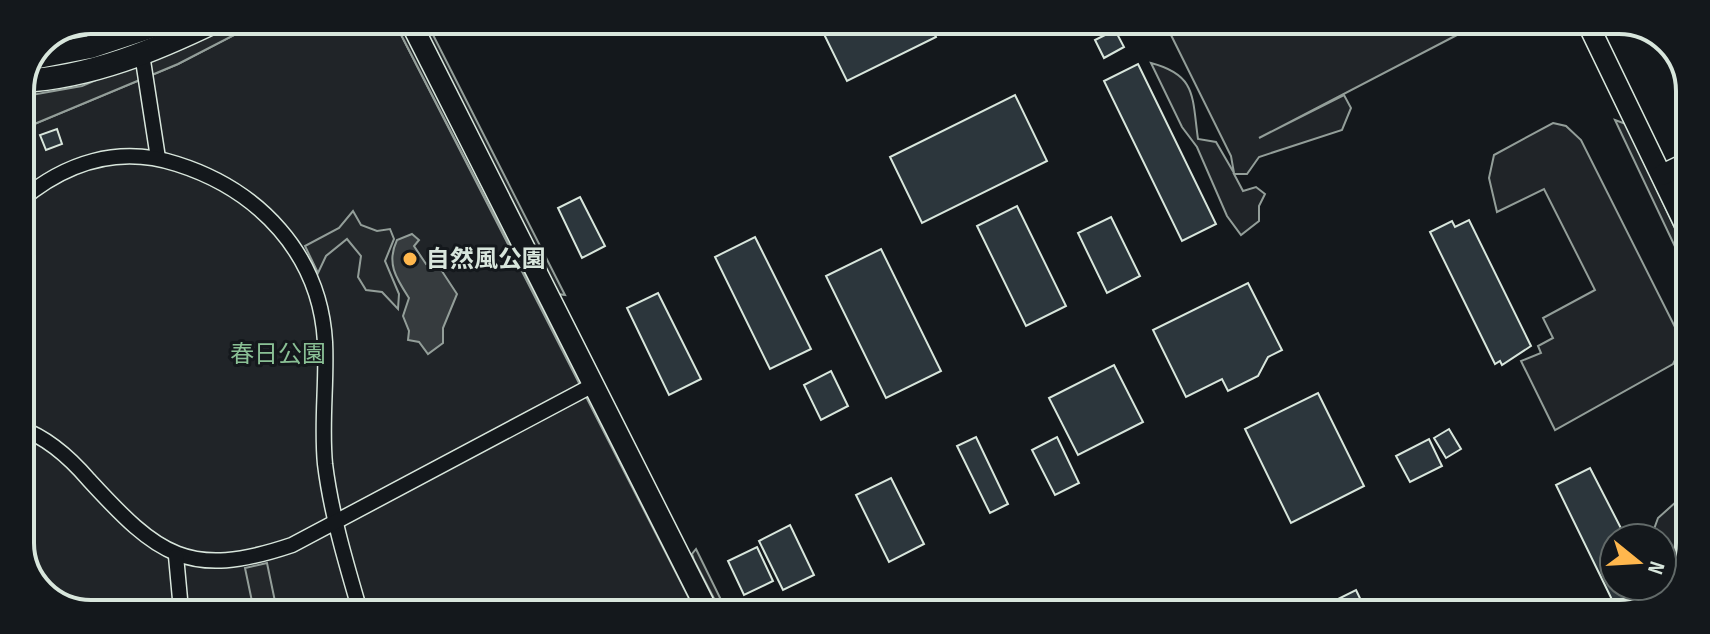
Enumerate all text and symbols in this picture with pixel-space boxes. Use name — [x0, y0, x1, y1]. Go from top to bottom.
place label: 自然風公園 — [426, 245, 546, 274]
marker: 自然風公園 — [401, 250, 419, 268]
park label: 春日公園 — [230, 340, 326, 369]
north arrow — [1598, 522, 1678, 602]
text: N — [1641, 558, 1670, 577]

